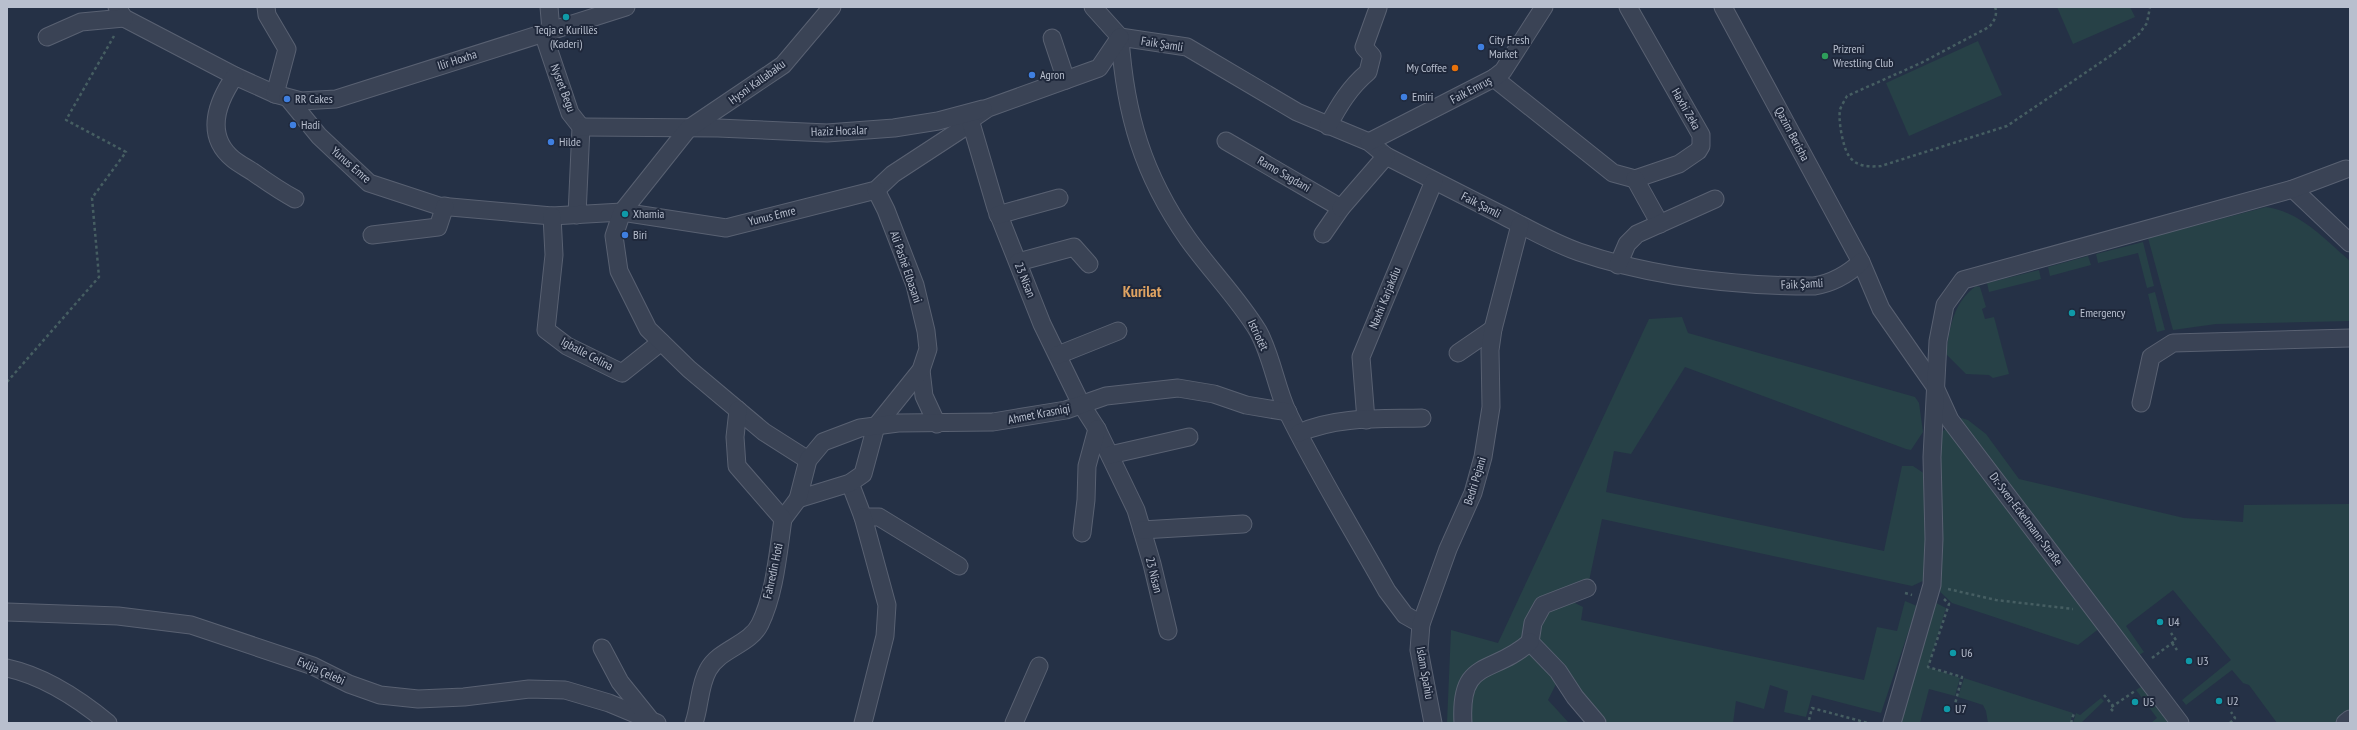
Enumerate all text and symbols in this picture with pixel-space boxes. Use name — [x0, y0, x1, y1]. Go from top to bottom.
marker: Teqja e Kurillës (Kaderi) — [561, 12, 571, 22]
place label: Teqja e Kurillës (Kaderi) — [535, 22, 597, 51]
place label: City Fresh Market — [1489, 32, 1530, 61]
street label: Faik Şamli — [1140, 33, 1184, 54]
place label: Prizreni Wrestling Club — [1833, 41, 1893, 70]
marker: City Fresh Market — [1476, 42, 1486, 52]
street label: Ilir Hoxha — [435, 46, 479, 73]
marker: Prizreni Wrestling Club — [1820, 51, 1830, 61]
street label: Hysni Kallabaku — [726, 56, 788, 107]
place label: My Coffee — [1407, 60, 1447, 75]
street label: Nysret Begu — [548, 62, 579, 114]
marker: My Coffee — [1450, 63, 1460, 73]
place label: Agron — [1040, 67, 1064, 82]
marker: Agron — [1027, 70, 1037, 80]
street label: Faik Emruş — [1447, 72, 1494, 107]
street label: Haxhi Zeka — [1669, 85, 1704, 132]
place label: Emiri — [1412, 89, 1433, 104]
place label: RR Cakes — [295, 91, 333, 106]
marker: Emiri — [1399, 92, 1409, 102]
marker: RR Cakes — [282, 94, 292, 104]
street label: Qazim Berisha — [1772, 104, 1813, 164]
place label: Hadi — [301, 117, 320, 132]
marker: Hadi — [288, 120, 298, 130]
street label: Haziz Hocalar — [811, 122, 868, 139]
place label: Hilde — [559, 134, 581, 149]
marker: Hilde — [546, 137, 556, 147]
street label: Yunus Emre — [328, 143, 374, 186]
street label: Ramo Sagdani — [1255, 152, 1314, 195]
street label: Faik Şamli — [1459, 188, 1504, 221]
street label: Yunus Emre — [747, 202, 797, 229]
place label: Xhamia — [633, 206, 664, 221]
marker: Xhamia — [620, 209, 630, 219]
place label: Biri — [633, 227, 647, 242]
street label: Ali Pashë Elbasani — [887, 229, 926, 305]
marker: Biri — [620, 230, 630, 240]
street label: 23 Nisan — [1012, 260, 1039, 300]
street label: Naxhi Karjakdiu — [1365, 265, 1404, 331]
street label: Faik Şamli — [1780, 275, 1824, 292]
district label: Kurilat — [1123, 281, 1162, 301]
place label: Emergency — [2080, 305, 2126, 320]
marker: Emergency — [2067, 308, 2077, 318]
street label: Istriotët — [1245, 317, 1272, 353]
street label: Igballe Celina — [559, 334, 616, 374]
street label: Ahmet Krasniqi — [1007, 400, 1071, 427]
street label: Bedri Pejani — [1460, 455, 1489, 507]
street label: Dr.-Sven-Eckelmann-Straße — [1987, 469, 2066, 568]
street label: Fahredin Hoti — [759, 542, 786, 600]
street label: 23 Nisan — [1143, 555, 1166, 594]
place label: U4 — [2168, 614, 2180, 629]
marker: U4 — [2155, 617, 2165, 627]
street label: Islam Spahiu — [1413, 645, 1437, 700]
place label: U6 — [1961, 645, 1973, 660]
marker: U6 — [1948, 648, 1958, 658]
street label: Evlija Çelebi — [295, 653, 347, 688]
place label: U3 — [2197, 653, 2209, 668]
marker: U3 — [2184, 656, 2194, 666]
place label: U2 — [2227, 693, 2239, 708]
place label: U5 — [2143, 694, 2155, 709]
marker: U2 — [2214, 696, 2224, 706]
marker: U5 — [2130, 697, 2140, 707]
place label: U7 — [1955, 701, 1967, 716]
marker: U7 — [1942, 704, 1952, 714]

